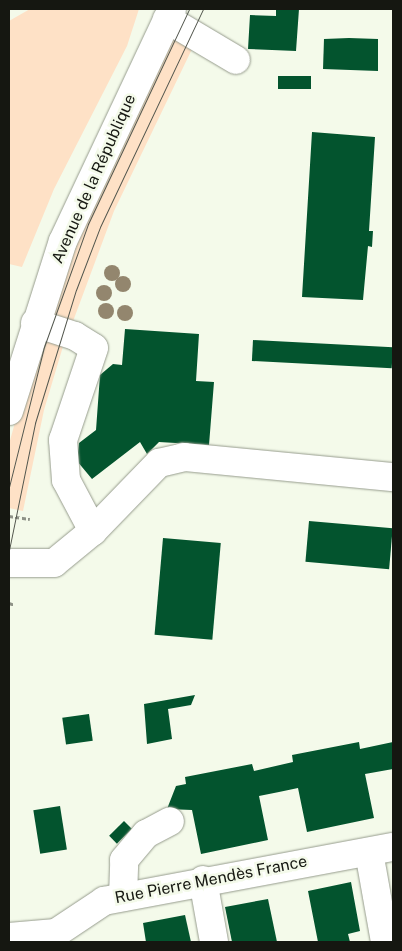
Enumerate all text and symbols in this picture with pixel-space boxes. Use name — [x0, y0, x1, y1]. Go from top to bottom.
street label: Avenue de la République — [48, 91, 140, 267]
street label: Rue Pierre Mendès France — [113, 852, 309, 908]

